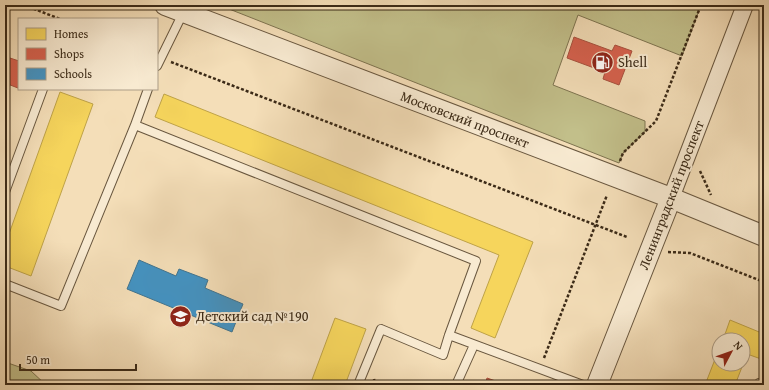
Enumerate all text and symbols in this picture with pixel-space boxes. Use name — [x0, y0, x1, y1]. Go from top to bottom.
legend — [18, 18, 158, 90]
text: Homes — [54, 25, 89, 42]
text: Shops — [54, 45, 84, 62]
fuel station icon: Shell — [590, 49, 616, 75]
place label: Shell — [618, 52, 647, 72]
text: Schools — [54, 65, 92, 82]
street label: Московский проспект — [398, 86, 532, 153]
street label: Ленинградский проспект — [633, 117, 709, 273]
school or university icon: Детский сад №190 — [167, 303, 193, 329]
place label: Детский сад №190 — [195, 306, 309, 326]
north arrow — [711, 332, 751, 372]
text: N — [730, 337, 747, 354]
scale bar — [20, 346, 136, 372]
text: 50 m — [26, 351, 50, 368]

